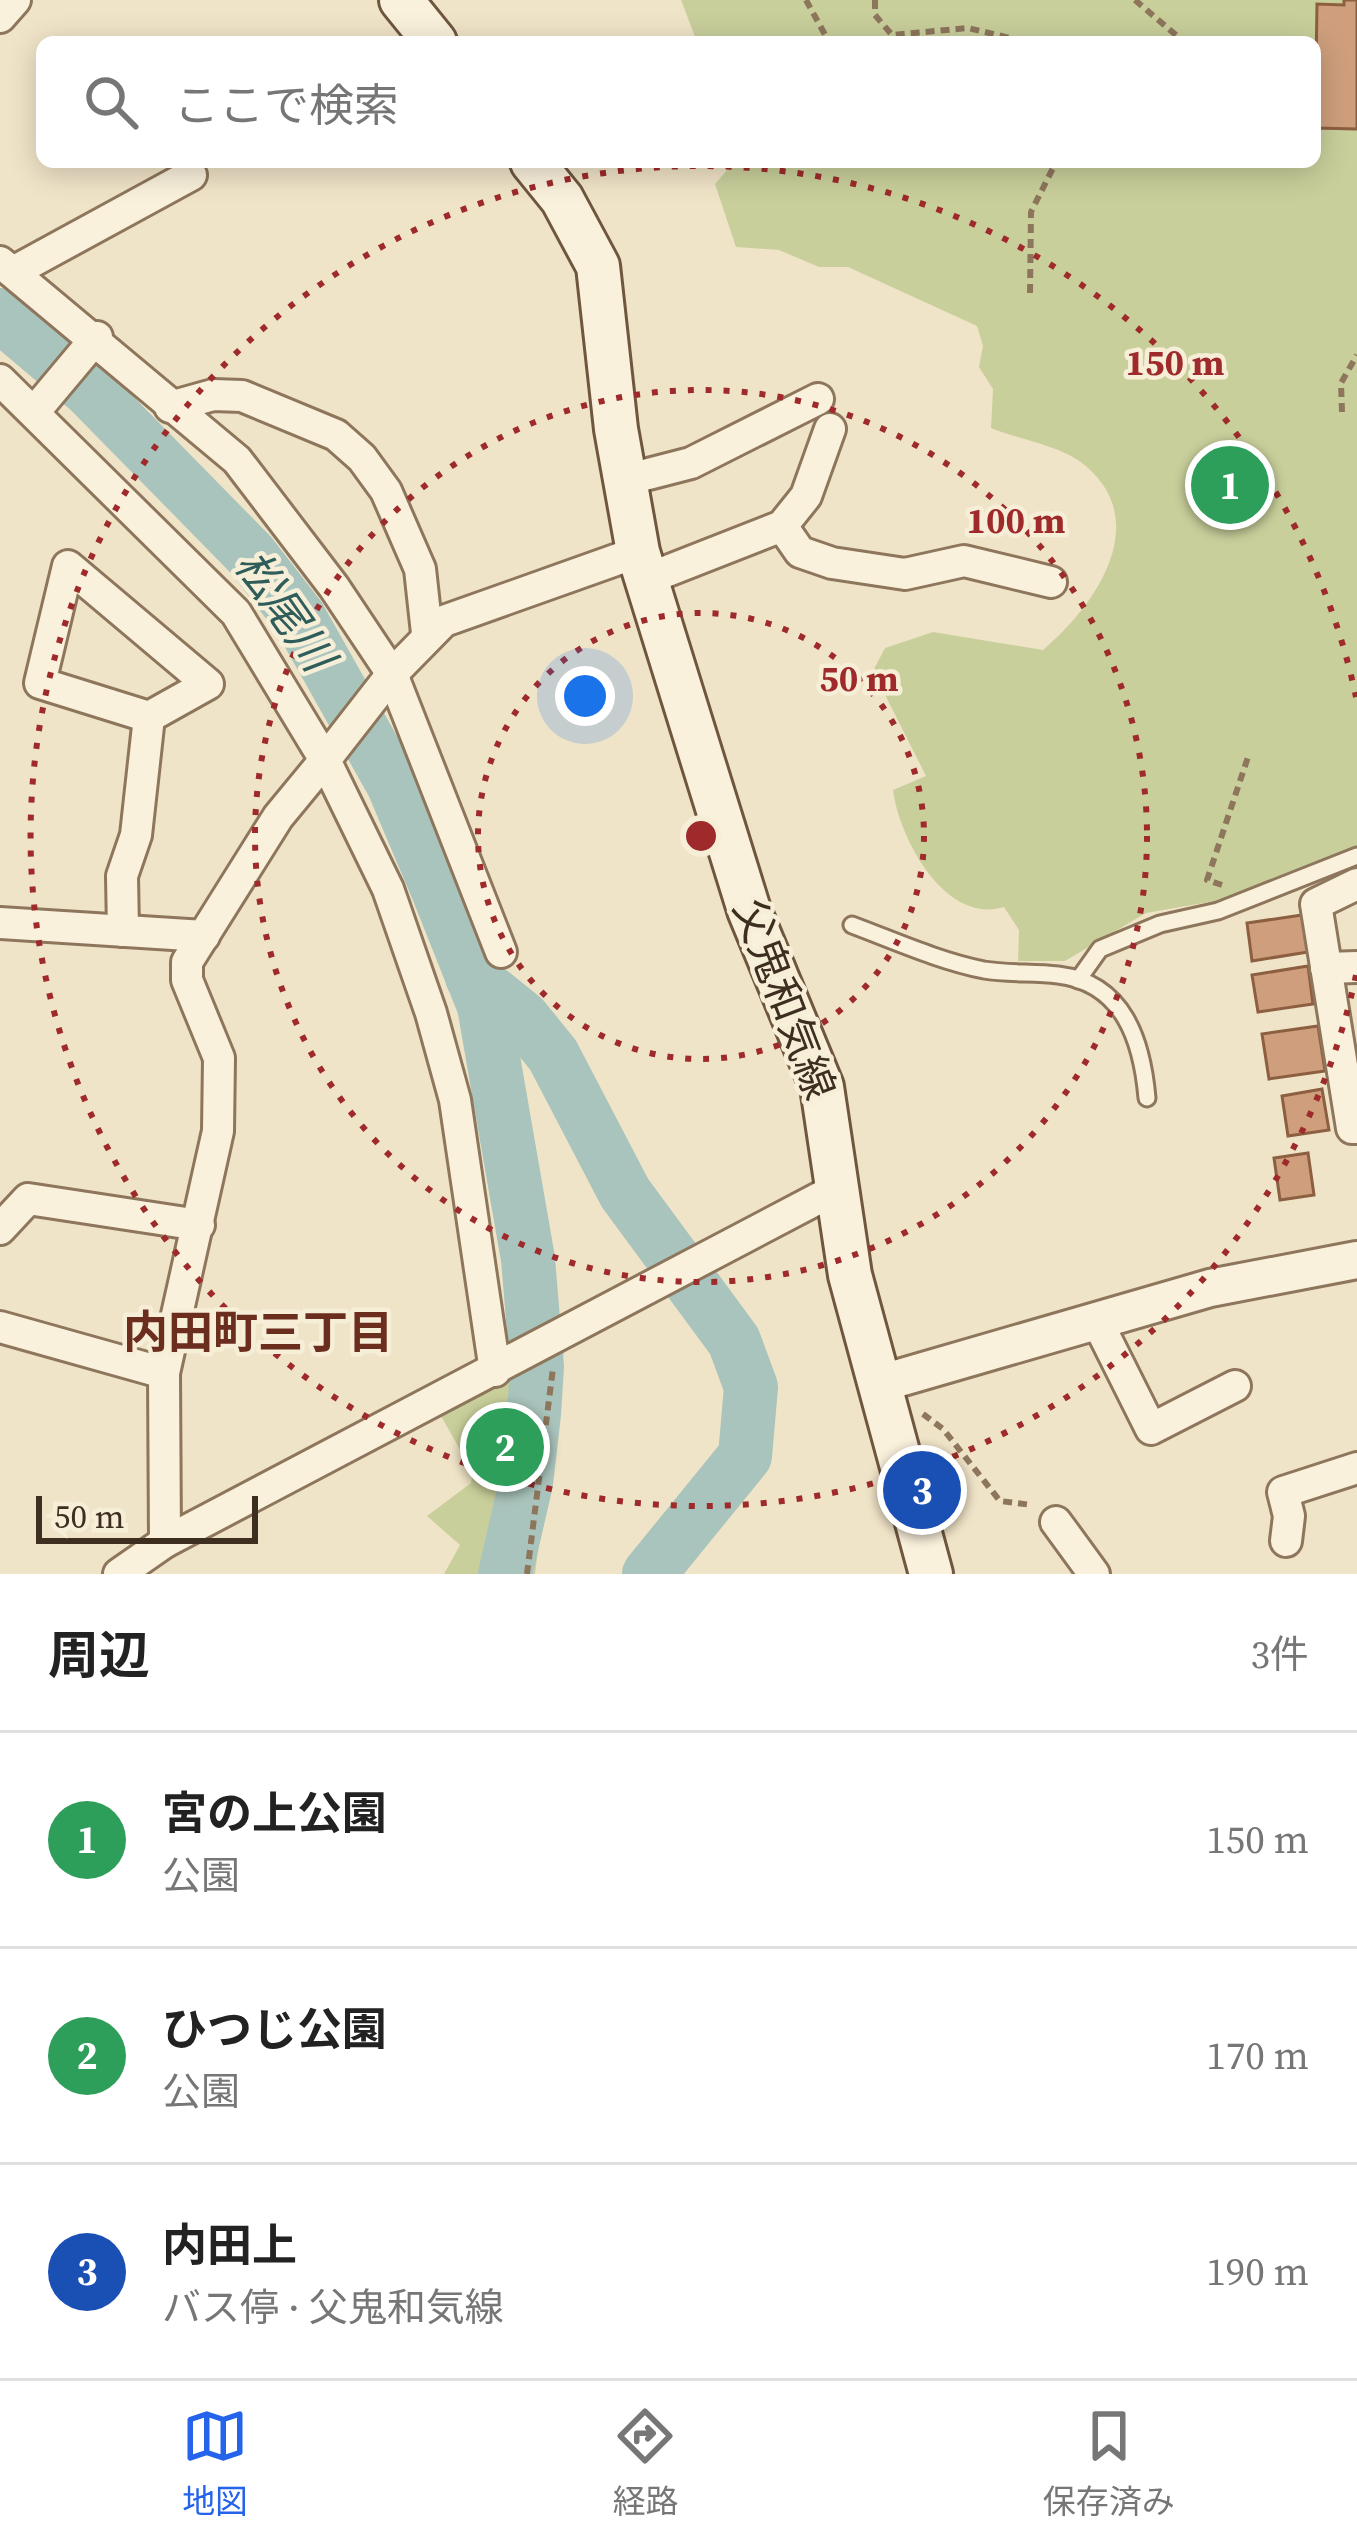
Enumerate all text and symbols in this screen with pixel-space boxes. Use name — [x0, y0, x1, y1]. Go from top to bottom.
search box — [36, 36, 1321, 168]
icon: search — [78, 69, 144, 135]
text: ここで検索 — [174, 74, 399, 136]
text: 150 m — [1126, 338, 1224, 387]
pin: 1 — [1191, 440, 1269, 530]
text: 100 m — [967, 496, 1065, 545]
water label: 松尾川 — [221, 537, 351, 686]
text: 50 m — [819, 654, 899, 703]
your location — [555, 666, 615, 726]
centre of rings — [680, 815, 722, 857]
street label: 父鬼和気線 — [720, 891, 850, 1107]
district label: 内田町三丁目 — [123, 1301, 393, 1363]
pin: 2 — [466, 1402, 544, 1492]
pin: 3 — [883, 1445, 961, 1535]
scale bar — [36, 1490, 258, 1543]
text: 50 m — [54, 1494, 124, 1539]
text: 周辺 — [48, 1620, 150, 1690]
text: 3件 — [1250, 1628, 1309, 1681]
text: 宮の上公園 — [162, 1782, 387, 1844]
text: 1 — [76, 1813, 98, 1866]
text: 150 m — [1206, 1813, 1309, 1866]
text: 公園 — [162, 1849, 240, 1902]
text: ひつじ公園 — [162, 1998, 387, 2060]
text: 2 — [76, 2029, 98, 2082]
text: 170 m — [1206, 2029, 1309, 2082]
text: 公園 — [162, 2065, 240, 2118]
text: 内田上 — [162, 2214, 297, 2276]
text: 3 — [76, 2245, 98, 2298]
text: 190 m — [1206, 2245, 1309, 2298]
text: バス停 · 父鬼和気線 — [162, 2281, 504, 2334]
tab: 地図 — [182, 2403, 248, 2524]
tab: 経路 — [612, 2403, 678, 2524]
tab: 保存済み — [1043, 2403, 1175, 2524]

